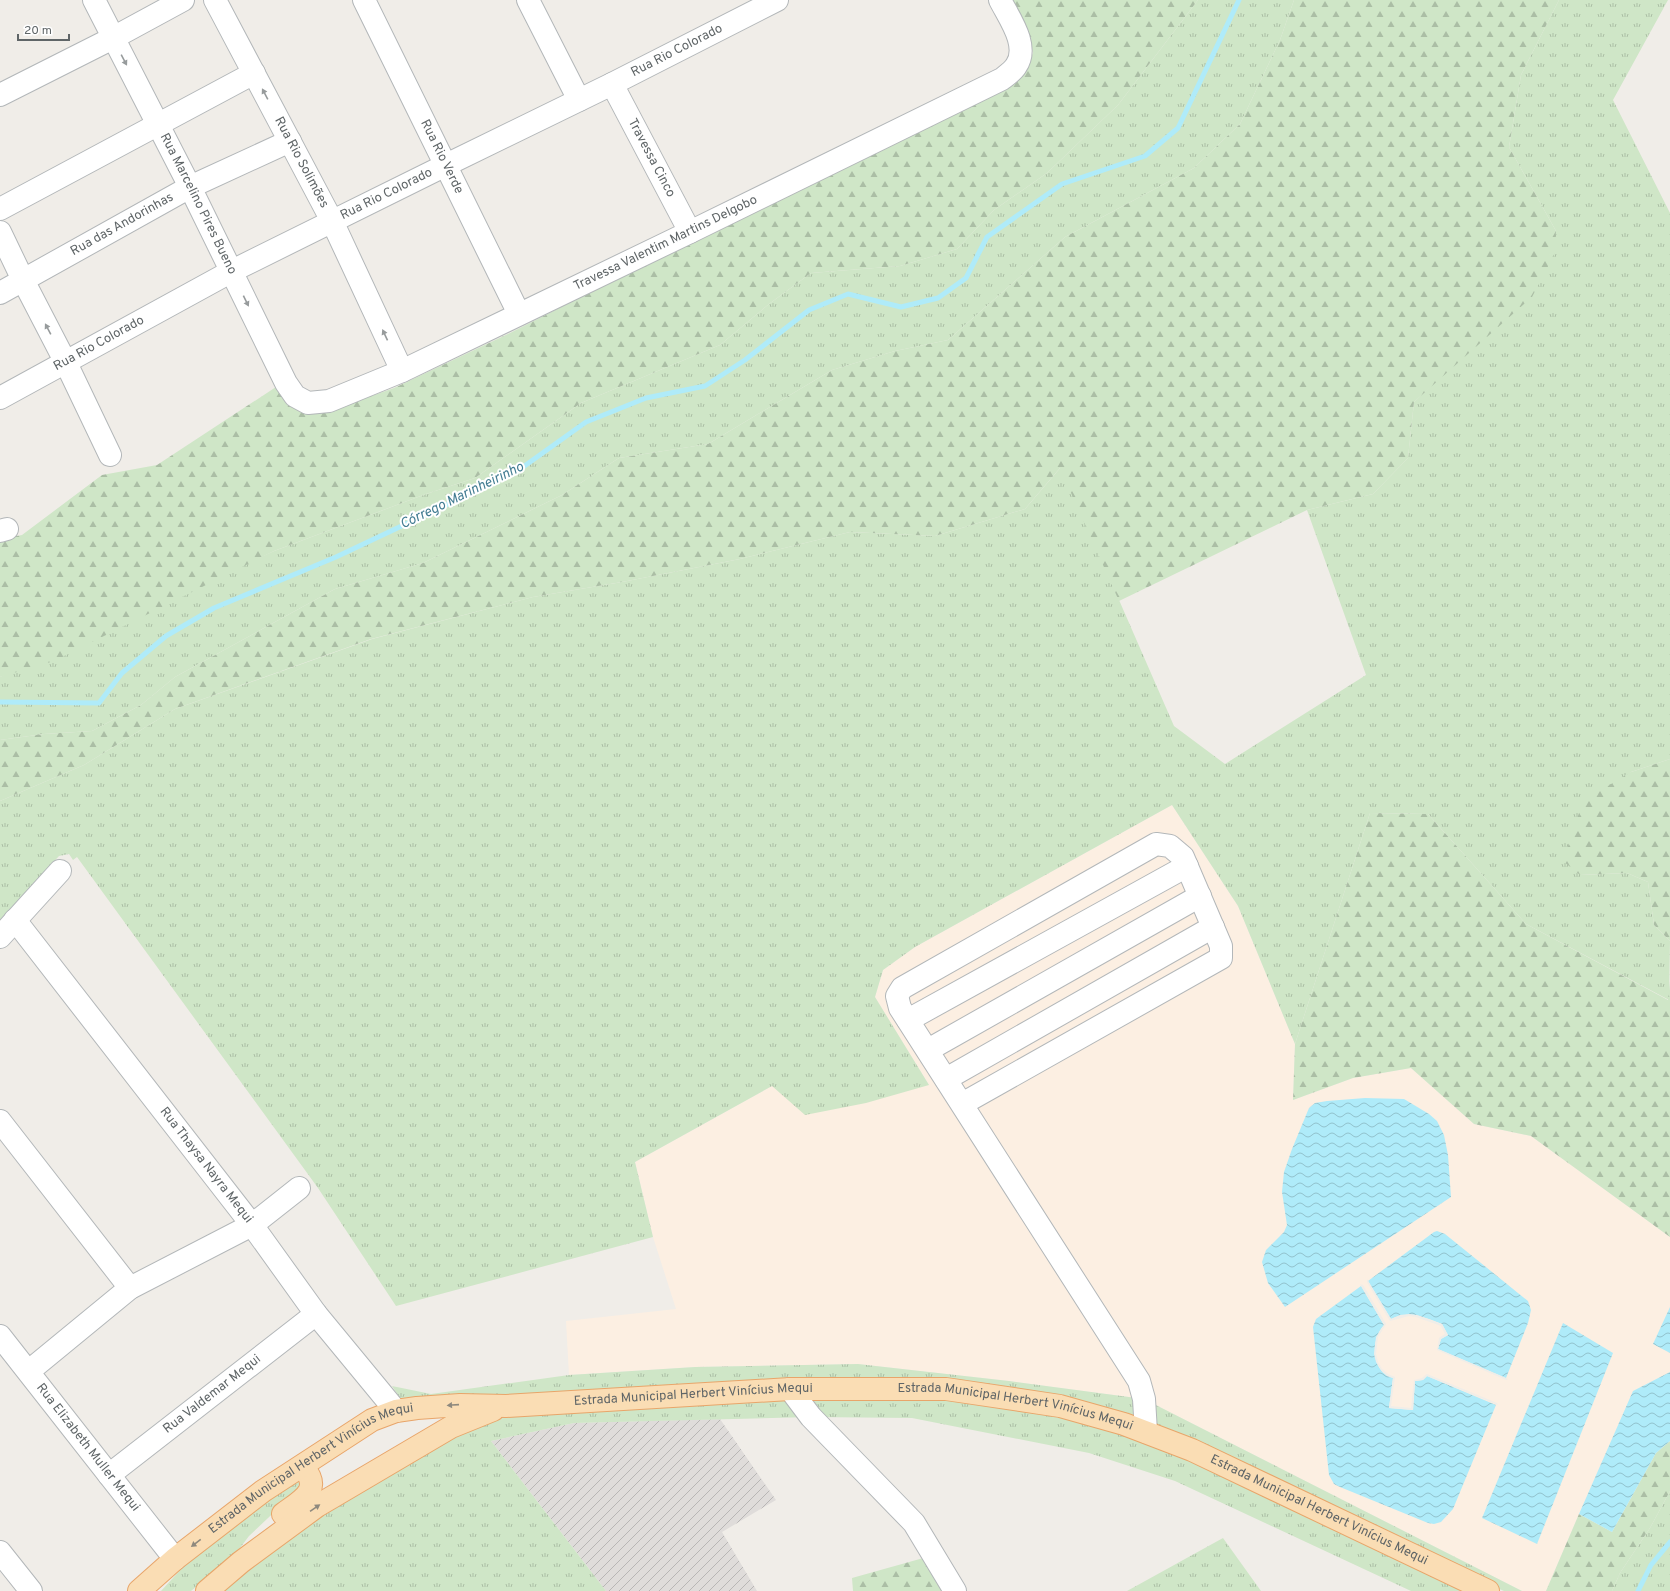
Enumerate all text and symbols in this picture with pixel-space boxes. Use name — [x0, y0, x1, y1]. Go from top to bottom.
scale bar — [18, 16, 69, 42]
street label: Rua Rio Colorado — [628, 21, 726, 81]
text: 20 m — [24, 23, 52, 39]
one-way arrow — [121, 54, 127, 66]
one-way arrow — [262, 88, 268, 100]
street label: Rua Rio Solimões — [270, 114, 332, 211]
street label: Travessa Cinco — [624, 116, 678, 200]
street label: Rua Rio Verde — [416, 117, 467, 197]
street label: Rua Marcelino Pires Bueno — [156, 131, 240, 277]
street label: Rua Rio Colorado — [338, 165, 435, 224]
street label: Rua das Andorinhas — [68, 190, 177, 260]
street label: Travessa Valentim Martins Delgobo — [571, 192, 760, 295]
one-way arrow — [243, 295, 249, 306]
street label: Rua Rio Colorado — [51, 313, 147, 375]
one-way arrow — [45, 323, 51, 334]
one-way arrow — [382, 330, 388, 341]
water label: Córrego Marinheirinho — [397, 458, 527, 533]
street label: Rua Thaysa Nayra Mequi — [156, 1104, 256, 1227]
street label: Rua Valdemar Mequi — [160, 1352, 264, 1438]
street label: Rua Elizabeth Muller Mequi — [32, 1380, 143, 1515]
street label: Estrada Municipal Herbert Vinícius Mequi — [573, 1381, 813, 1410]
street label: Estrada Municipal Herbert Vinícius Mequi — [897, 1381, 1135, 1435]
street label: Estrada Municipal Herbert Vinícius Mequi — [206, 1401, 414, 1538]
one-way arrow — [447, 1402, 459, 1409]
street label: Estrada Municipal Herbert Vinícius Mequi — [1207, 1452, 1430, 1569]
one-way arrow — [310, 1504, 320, 1512]
one-way arrow — [190, 1539, 201, 1547]

